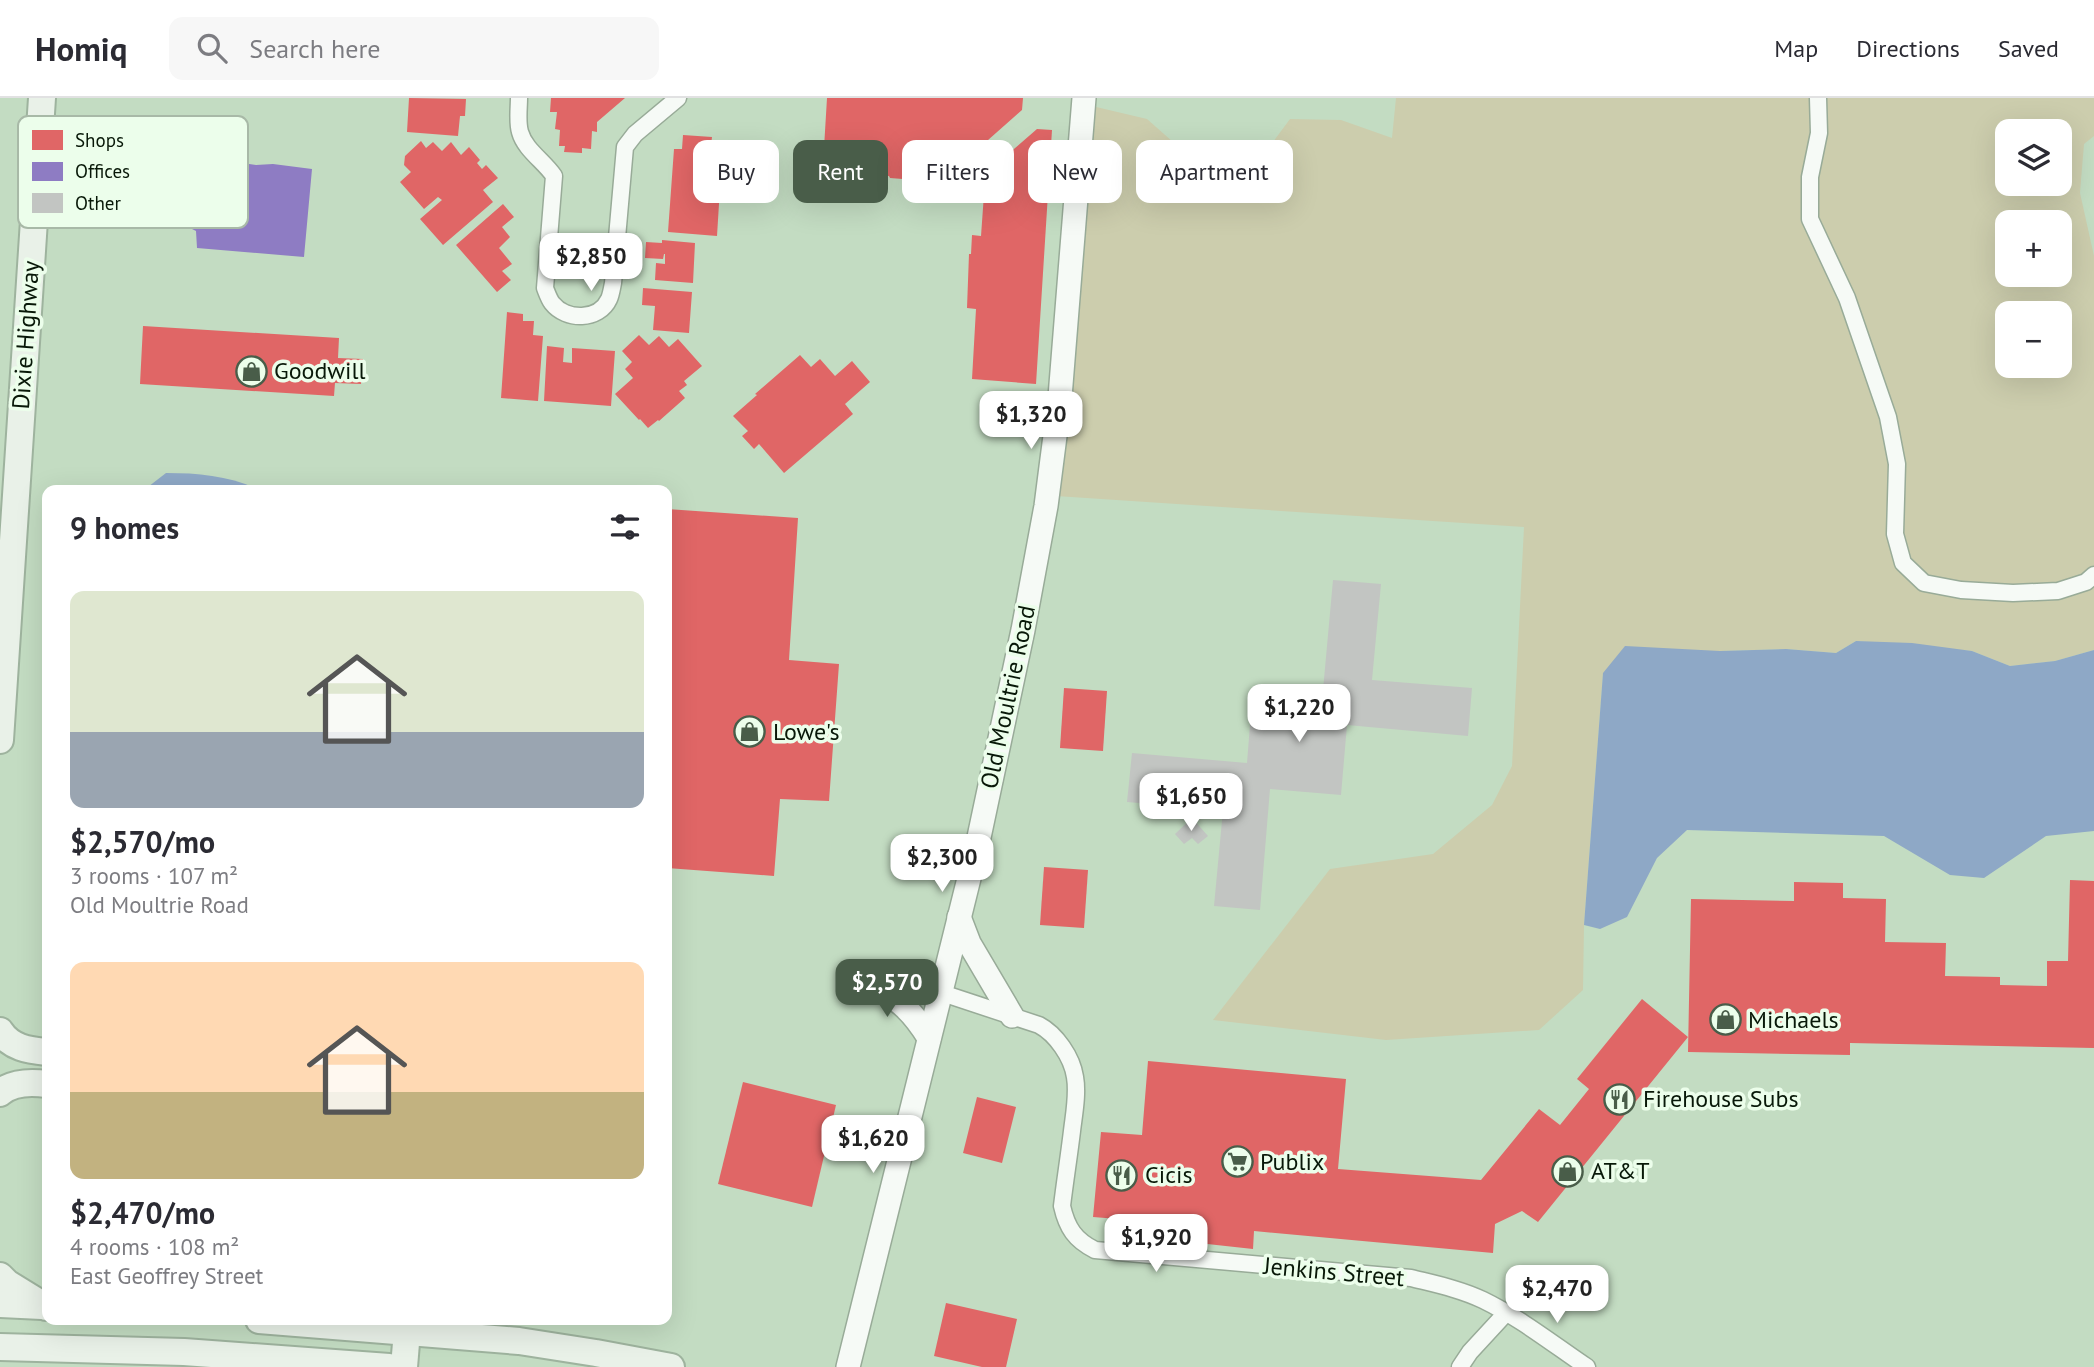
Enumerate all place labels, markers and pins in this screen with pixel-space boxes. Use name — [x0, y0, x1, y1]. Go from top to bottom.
pin: $2,850 — [534, 234, 648, 293]
shop icon: Goodwill — [234, 354, 268, 388]
place label: Goodwill — [274, 355, 365, 386]
pin: $1,320 — [974, 392, 1088, 451]
pin: $1,220 — [1242, 684, 1356, 744]
shop icon: Lowe's — [733, 715, 767, 749]
place label: Lowe's — [773, 716, 840, 747]
pin: $1,650 — [1134, 774, 1248, 833]
pin: $2,300 — [885, 834, 999, 894]
pin: $2,570 — [830, 960, 944, 1019]
shop icon: Michaels — [1708, 1003, 1742, 1037]
place label: Michaels — [1748, 1004, 1839, 1035]
restaurant icon: Firehouse Subs — [1603, 1082, 1637, 1116]
place label: Firehouse Subs — [1643, 1083, 1799, 1114]
pin: $1,620 — [816, 1116, 930, 1175]
supermarket icon: Publix — [1220, 1145, 1254, 1179]
place label: Publix — [1260, 1146, 1324, 1177]
shop icon: AT&T — [1551, 1154, 1585, 1188]
place label: AT&T — [1591, 1155, 1650, 1186]
restaurant icon: Cicis — [1105, 1158, 1139, 1192]
place label: Cicis — [1145, 1159, 1193, 1190]
pin: $1,920 — [1099, 1214, 1213, 1274]
pin: $2,470 — [1500, 1266, 1614, 1325]

